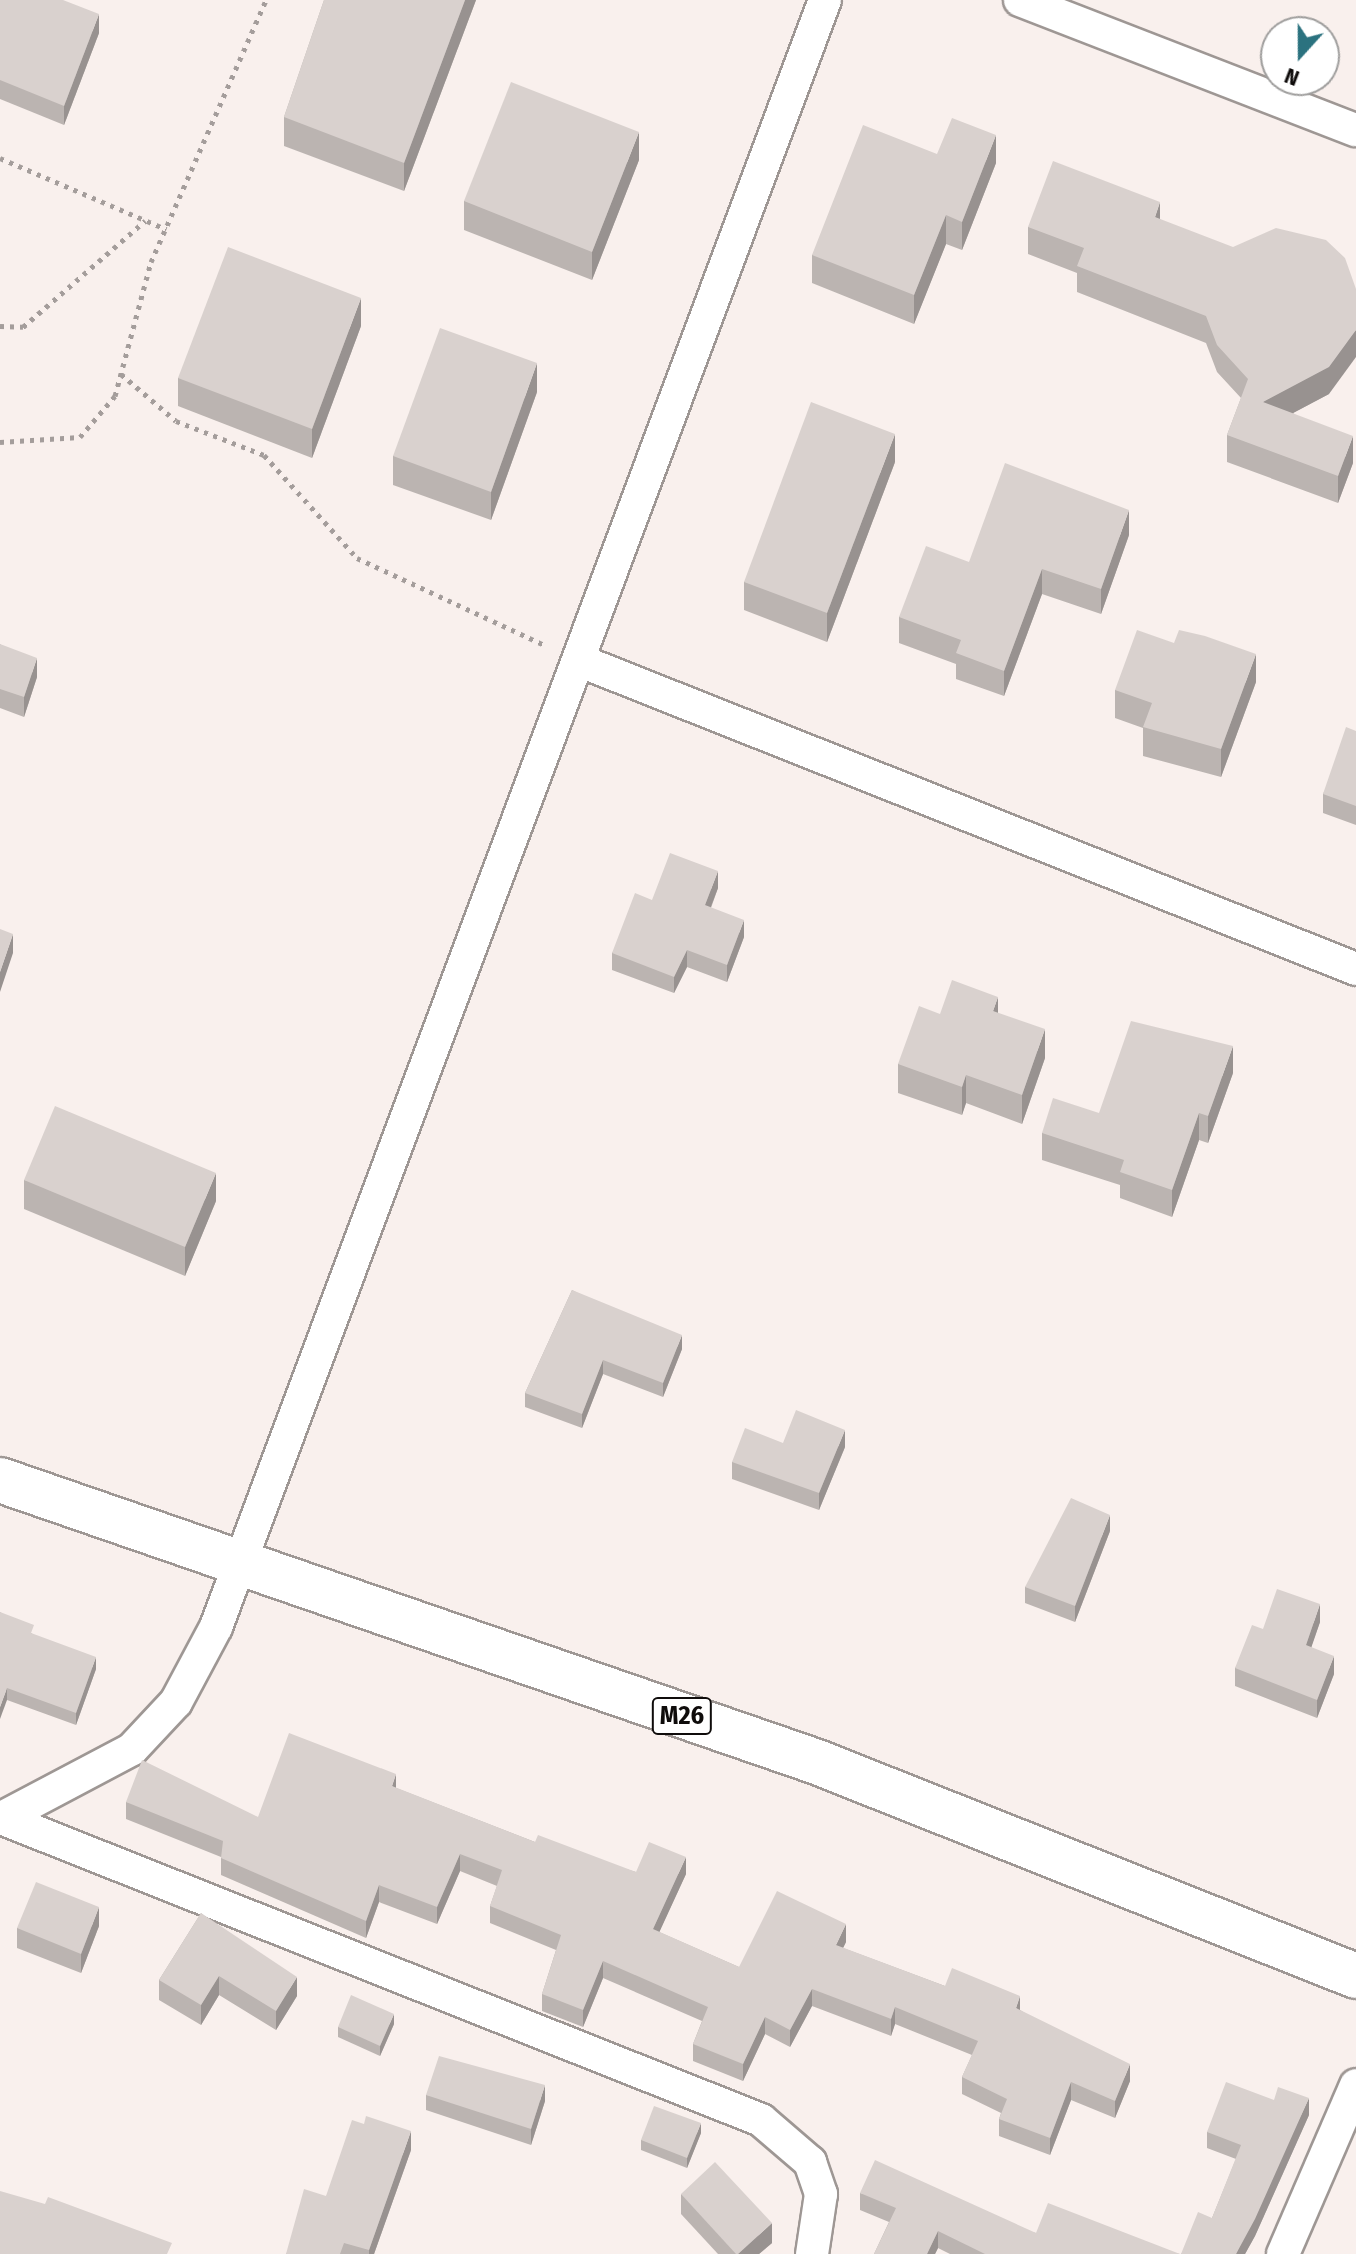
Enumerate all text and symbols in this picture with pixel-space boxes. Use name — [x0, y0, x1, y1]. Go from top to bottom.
north arrow — [1260, 16, 1340, 96]
text: N — [1281, 62, 1303, 92]
road number: M26 — [650, 1694, 714, 1738]

